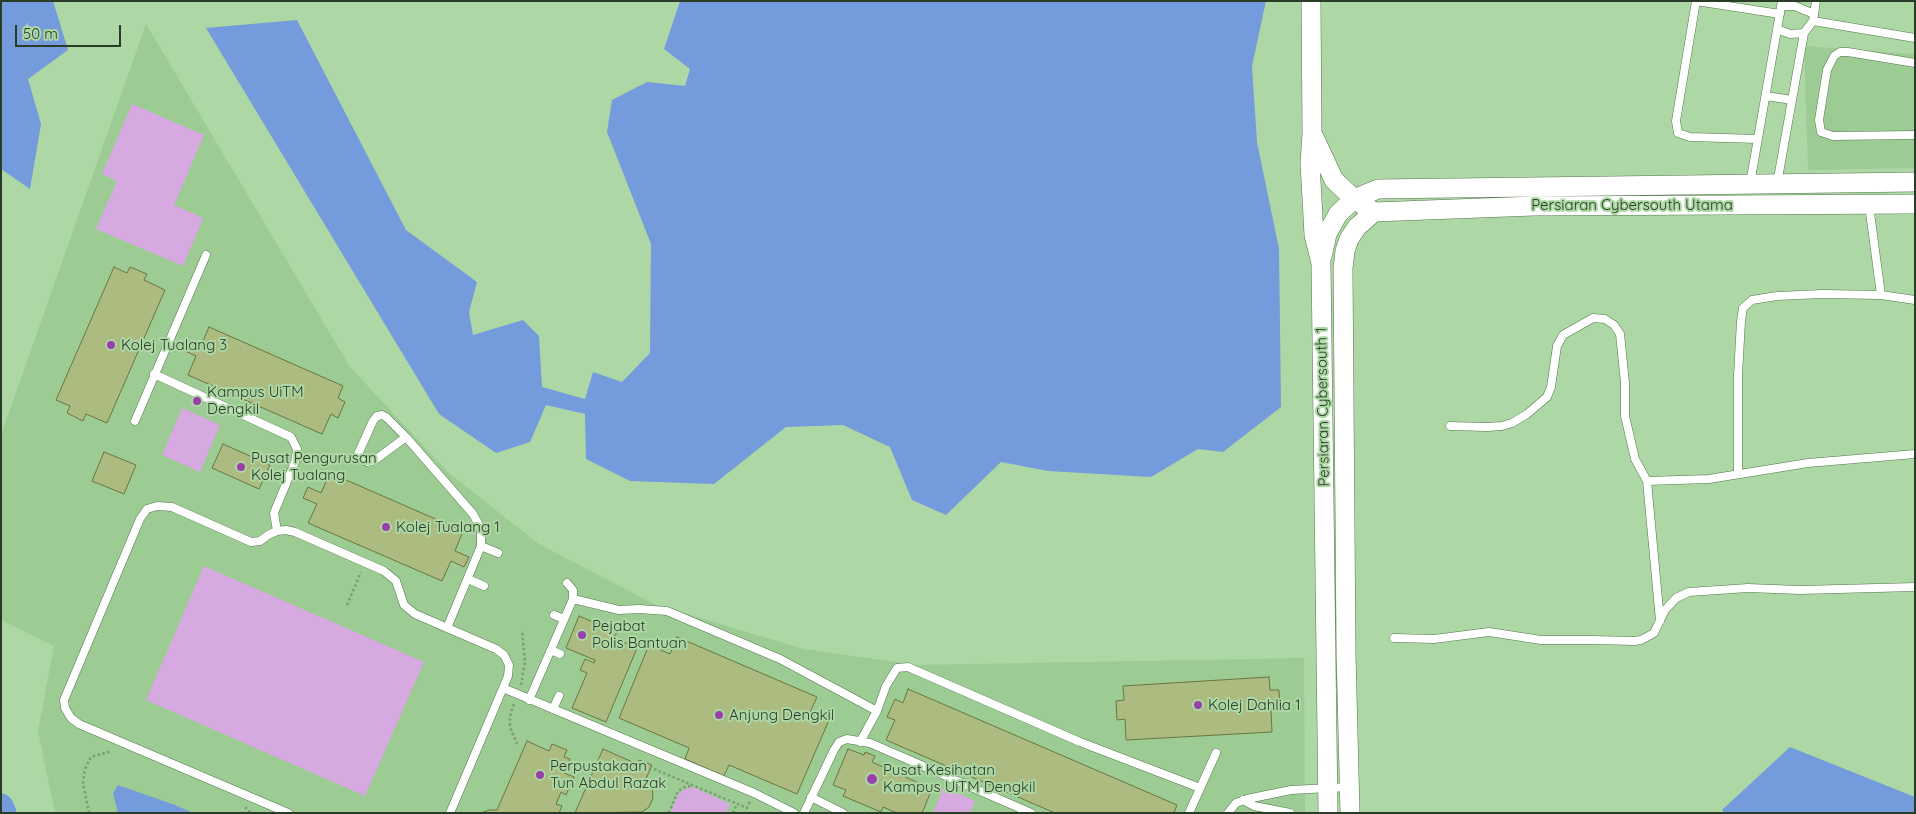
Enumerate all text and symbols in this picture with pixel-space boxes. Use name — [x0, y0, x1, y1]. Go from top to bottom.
scale bar — [18, 15, 124, 47]
text: 50 m — [23, 24, 58, 43]
street label: Persiaran Cybersouth Utama — [1531, 196, 1733, 214]
street label: Persiaran Cybersouth 1 — [1313, 327, 1333, 487]
place label: Kolej Tualang 3 — [121, 336, 227, 354]
marker: Kolej Tualang 3 — [105, 339, 117, 351]
place label: Kampus UiTM Dengkil — [207, 383, 304, 418]
marker: Kampus UiTM Dengkil — [191, 395, 203, 407]
place label: Pusat Pengurusan Kolej Tualang — [251, 449, 377, 484]
marker: Pusat Pengurusan Kolej Tualang — [235, 461, 247, 473]
place label: Kolej Tualang 1 — [396, 518, 500, 536]
marker: Kolej Tualang 1 — [380, 521, 392, 533]
place label: Pejabat Polis Bantuan — [592, 617, 687, 652]
marker: Pejabat Polis Bantuan — [576, 629, 588, 641]
place label: Kolej Dahlia 1 — [1208, 696, 1301, 714]
marker: Kolej Dahlia 1 — [1192, 699, 1204, 711]
place label: Anjung Dengkil — [729, 706, 834, 724]
marker: Anjung Dengkil — [713, 709, 725, 721]
place label: Perpustakaan Tun Abdul Razak — [550, 757, 666, 792]
place label: Pusat Kesihatan Kampus UiTM Dengkil — [883, 761, 1036, 796]
marker: Perpustakaan Tun Abdul Razak — [534, 769, 546, 781]
marker: Pusat Kesihatan Kampus UiTM Dengkil — [865, 772, 879, 786]

